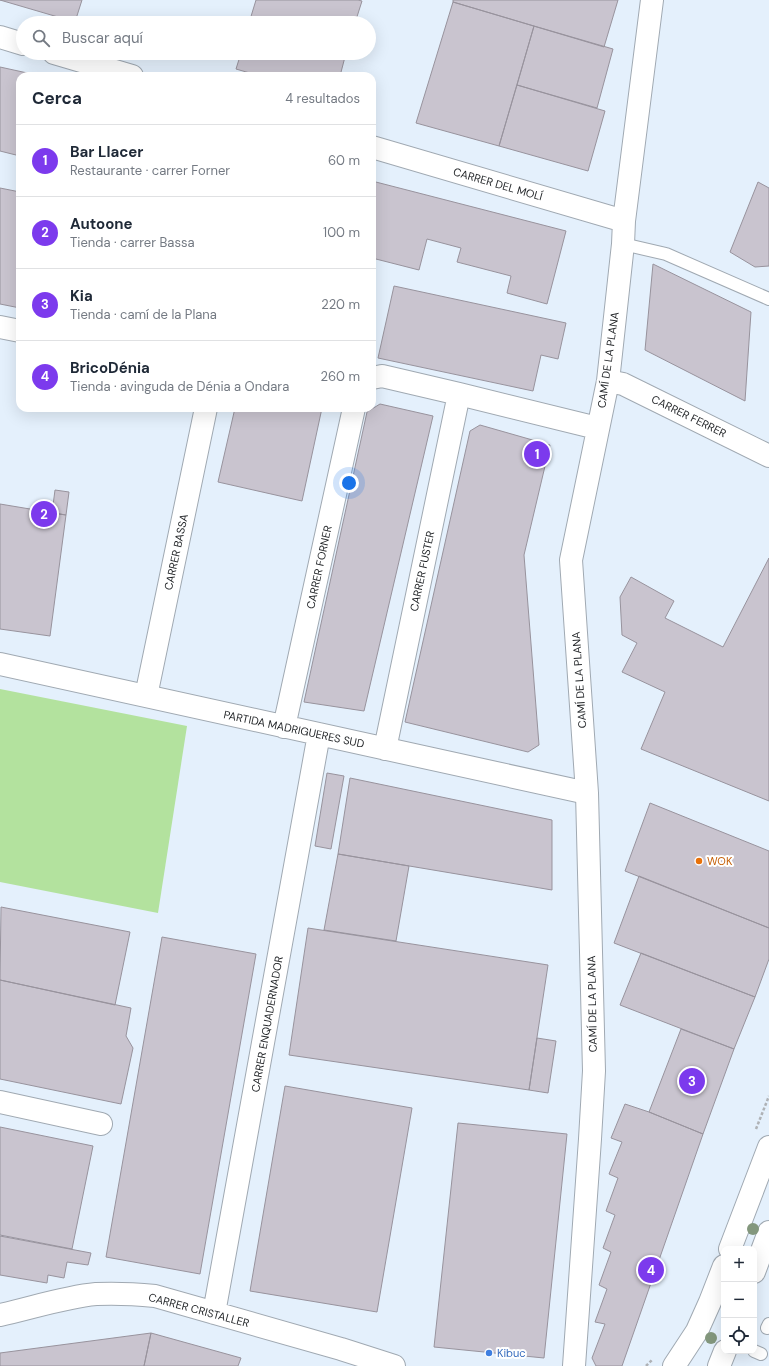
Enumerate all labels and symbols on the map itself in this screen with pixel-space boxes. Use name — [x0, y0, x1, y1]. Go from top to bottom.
street label: CARRER DEL MOLÍ — [452, 165, 545, 204]
street label: CAMÍ DE LA PLANA — [594, 311, 622, 409]
street label: CARRER FERRER — [649, 392, 729, 440]
pin: 1 — [524, 439, 550, 469]
your location — [339, 473, 359, 493]
pin: 2 — [31, 499, 57, 529]
street label: CARRER BASSA — [161, 513, 191, 591]
street label: CARRER FORNER — [303, 524, 335, 610]
street label: CARRER FUSTER — [407, 529, 437, 613]
street label: CAMÍ DE LA PLANA — [569, 631, 589, 729]
street label: PARTIDA MADRIGUERES SUD — [222, 707, 366, 751]
place label: WOK — [707, 854, 733, 868]
marker: WOK — [694, 856, 704, 866]
street label: CARRER ENQUADERNADOR — [248, 955, 286, 1093]
street label: CAMÍ DE LA PLANA — [584, 955, 600, 1053]
pin: 3 — [679, 1066, 705, 1096]
pin: 4 — [638, 1255, 664, 1285]
street label: CARRER CRISTALLER — [147, 1290, 251, 1330]
place label: Kibuc — [497, 1346, 526, 1360]
marker: Kibuc — [484, 1348, 494, 1358]

